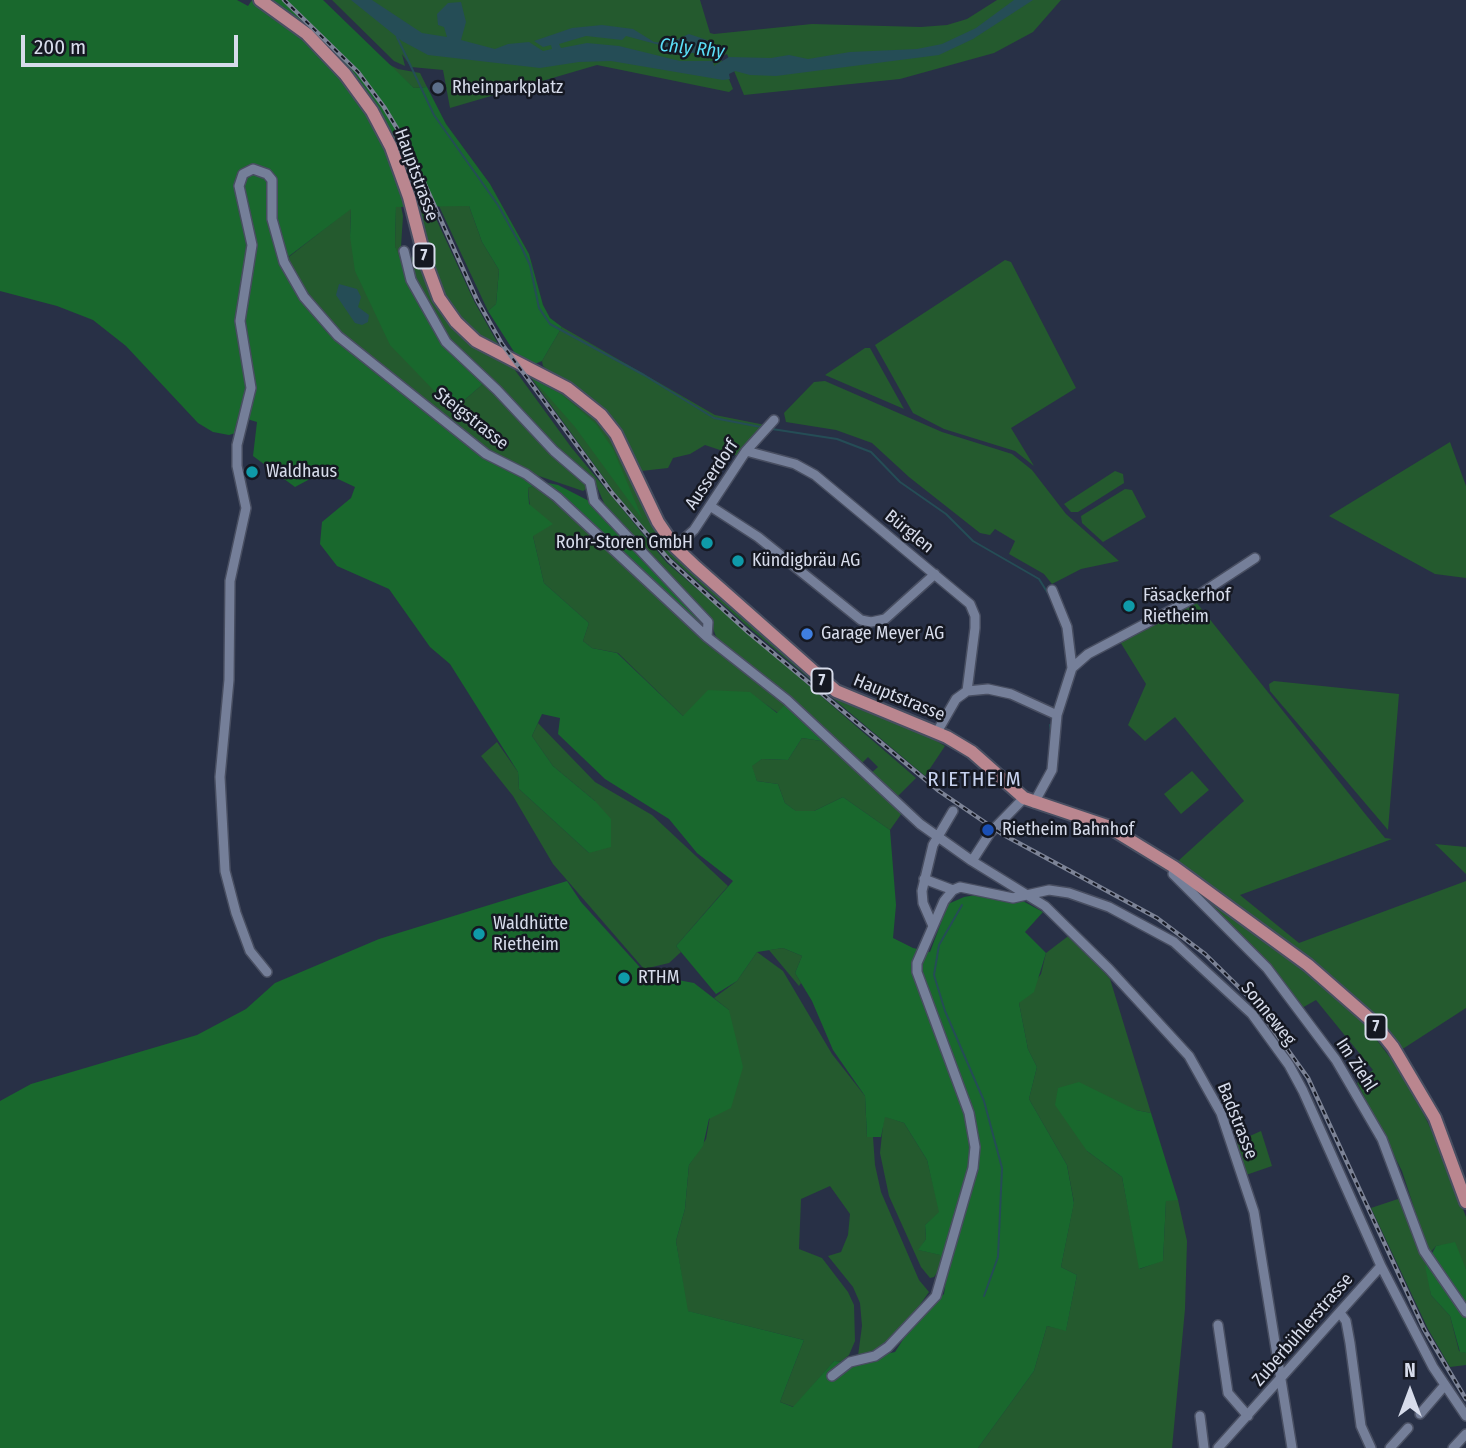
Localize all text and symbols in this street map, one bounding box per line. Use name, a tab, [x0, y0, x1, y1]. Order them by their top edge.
scale bar	[24, 21, 242, 65]
text: 200 m	[34, 34, 86, 60]
water label: Chly Rhy	[658, 34, 726, 64]
place label: Rheinparkplatz	[452, 77, 563, 99]
marker: Rheinparkplatz	[430, 80, 446, 96]
street label: Hauptstrasse	[389, 126, 443, 224]
road number: 7	[414, 244, 434, 268]
street label: Steigstrasse	[430, 383, 512, 455]
street label: Ausserdorf	[681, 436, 743, 514]
place label: Waldhaus	[266, 461, 337, 483]
marker: Waldhaus	[244, 464, 260, 480]
street label: Bürglen	[880, 506, 938, 558]
place label: Rohr-Storen GmbH	[556, 532, 693, 554]
marker: Rohr-Storen GmbH	[699, 535, 715, 551]
place label: Kündigbräu AG	[752, 550, 860, 572]
marker: Kündigbräu AG	[730, 553, 746, 569]
place label: Fäsackerhof Rietheim	[1143, 585, 1230, 628]
marker: Fäsackerhof Rietheim	[1121, 598, 1137, 614]
place label: Garage Meyer AG	[821, 623, 944, 645]
marker: Garage Meyer AG	[799, 626, 815, 642]
road number: 7	[812, 668, 832, 694]
street label: Hauptstrasse	[850, 670, 948, 726]
district label: RIETHEIM	[928, 767, 1022, 793]
place label: Rietheim Bahnhof	[1002, 819, 1134, 841]
marker: Rietheim Bahnhof	[980, 822, 996, 838]
place label: Waldhütte Rietheim	[493, 913, 568, 956]
marker: Waldhütte Rietheim	[471, 926, 487, 942]
place label: RTHM	[638, 967, 679, 989]
marker: RTHM	[616, 970, 632, 986]
street label: Sonneweg	[1236, 978, 1300, 1050]
road number: 7	[1366, 1015, 1386, 1040]
street label: Im Ziehl	[1331, 1034, 1381, 1096]
street label: Badstrasse	[1212, 1080, 1262, 1162]
street label: Zuberbühlerstrasse	[1248, 1269, 1358, 1391]
north arrow	[1375, 1357, 1445, 1427]
text: N	[1404, 1359, 1416, 1382]

